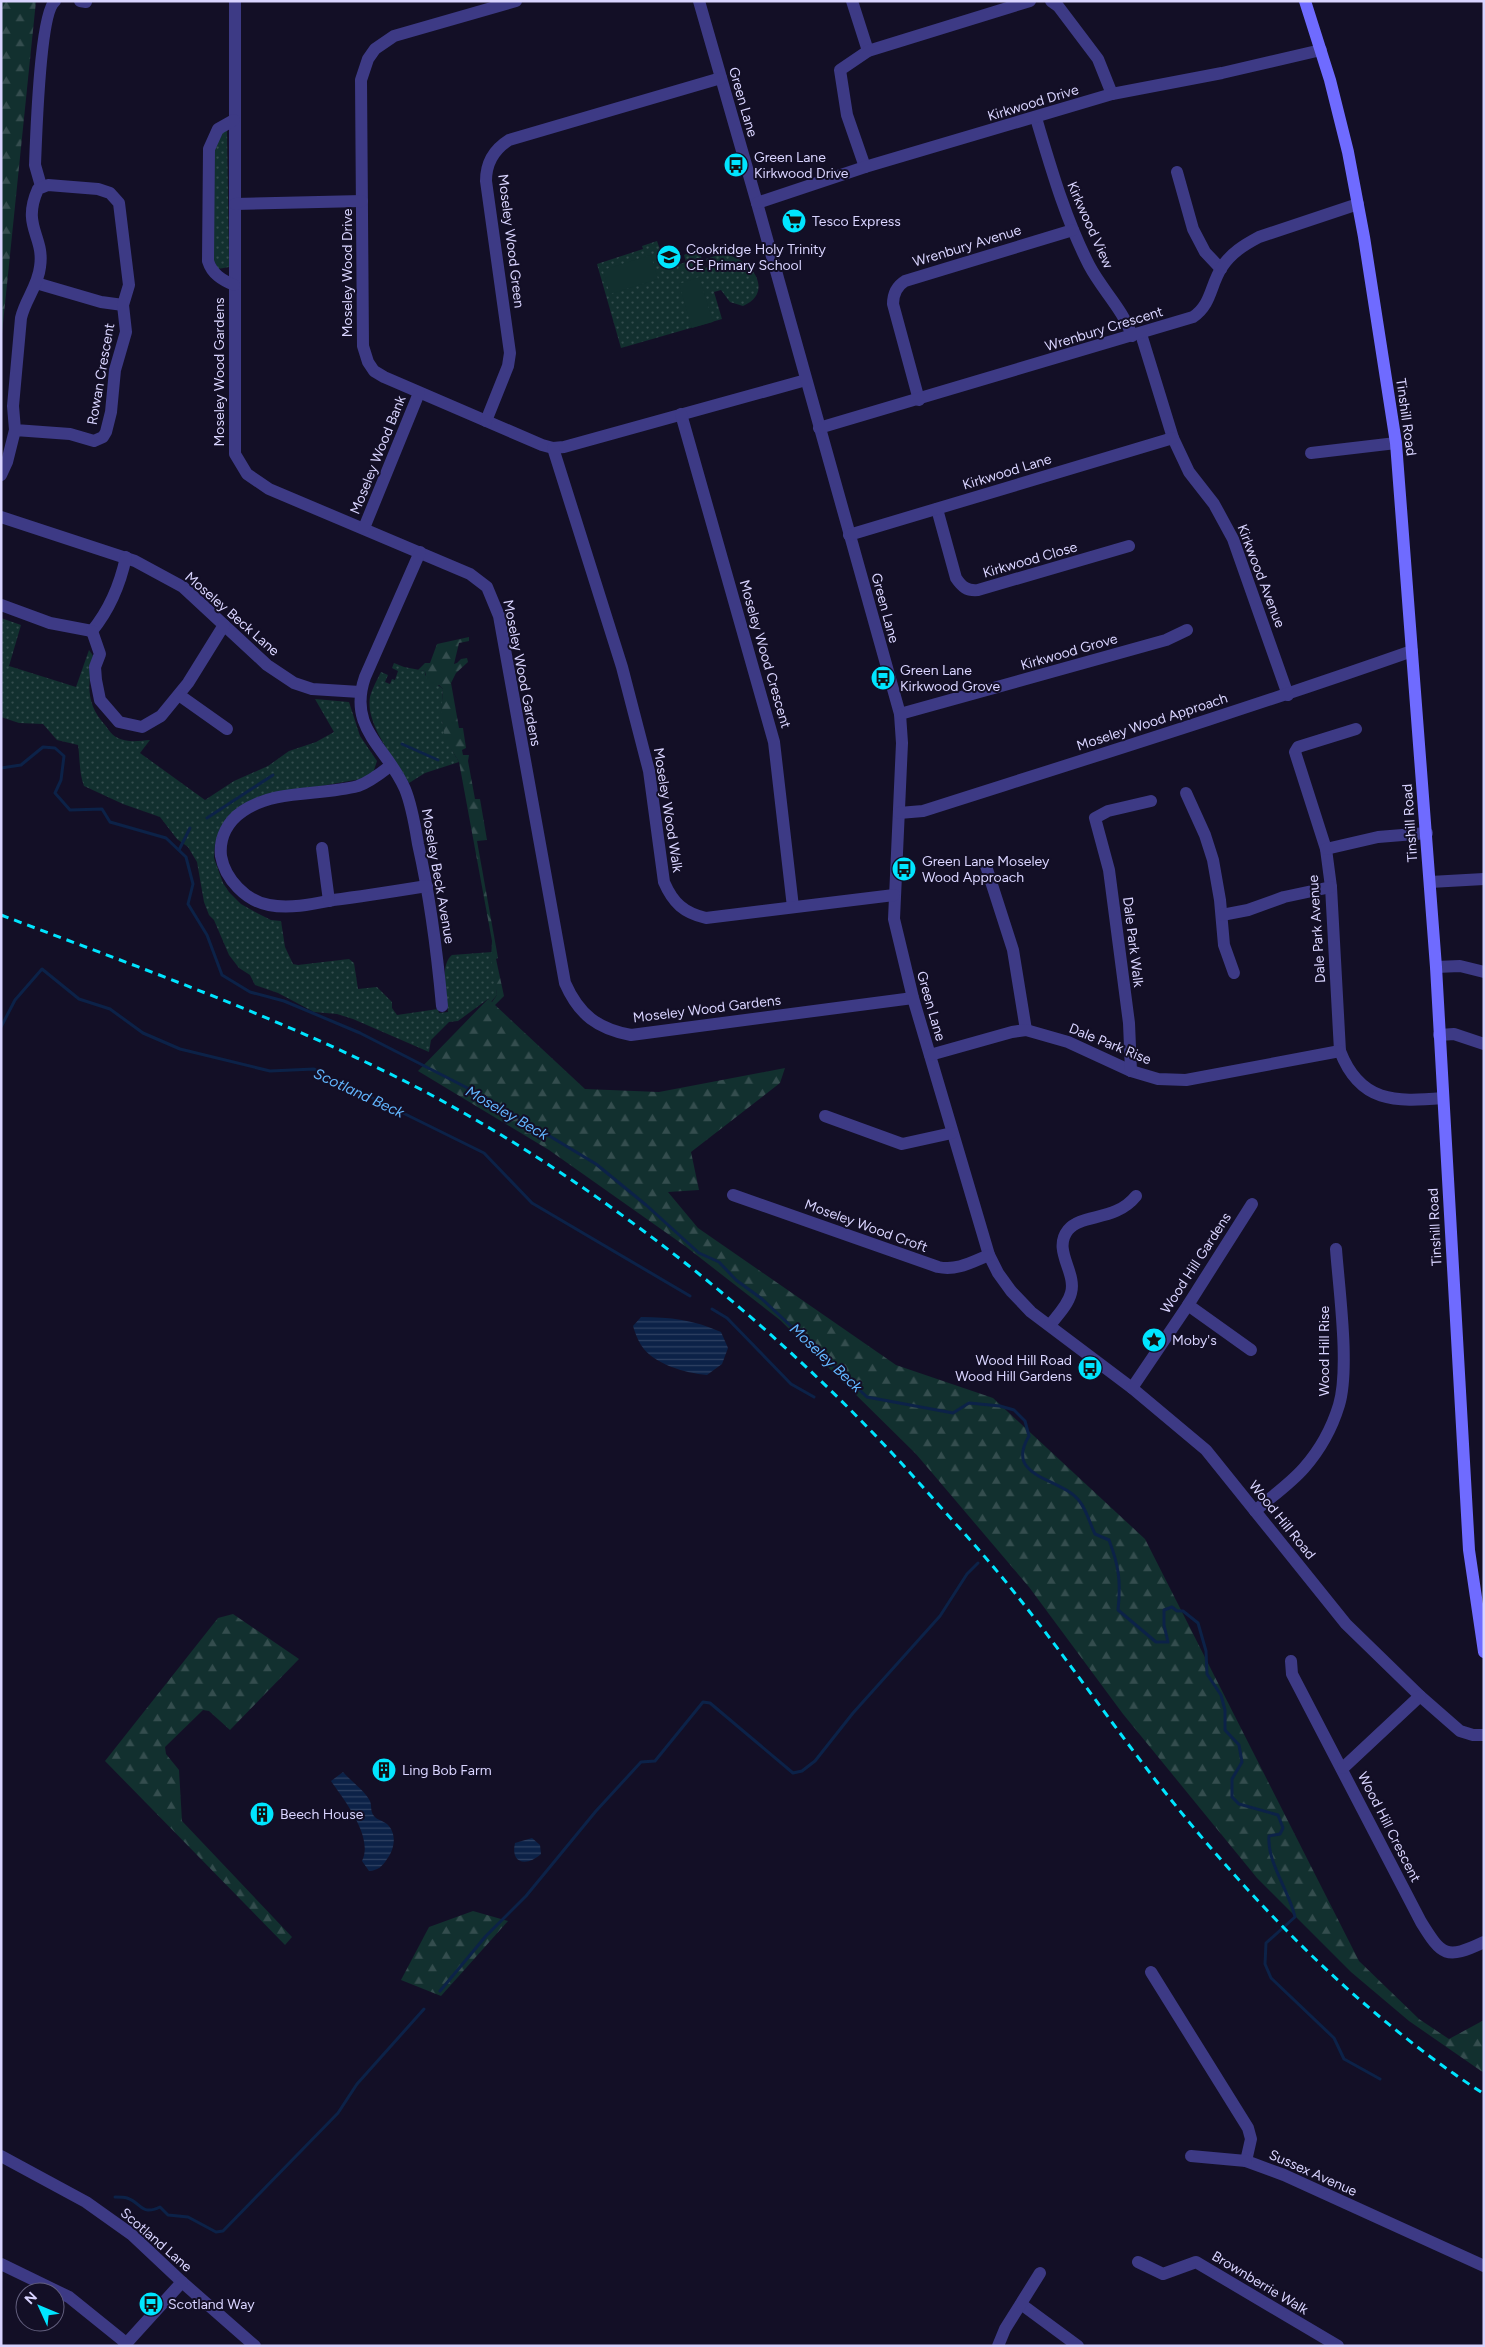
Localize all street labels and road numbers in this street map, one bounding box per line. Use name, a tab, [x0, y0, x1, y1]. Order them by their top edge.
street label: Green Lane	[725, 65, 761, 139]
street label: Kirkwood Drive	[985, 81, 1081, 125]
street label: Moseley Wood Green	[494, 173, 528, 309]
street label: Kirkwood View	[1063, 179, 1117, 271]
street label: Moseley Wood Drive	[339, 208, 356, 337]
street label: Wrenbury Avenue	[911, 221, 1024, 271]
street label: Moseley Wood Gardens	[211, 298, 228, 446]
street label: Wrenbury Crescent	[1043, 303, 1165, 355]
street label: Rowan Crescent	[84, 322, 118, 426]
street label: Tinshill Road	[1392, 377, 1420, 457]
street label: Moseley Wood Bank	[346, 393, 410, 517]
street label: Kirkwood Lane	[961, 450, 1054, 494]
street label: Kirkwood Avenue	[1233, 522, 1289, 630]
street label: Kirkwood Close	[981, 538, 1080, 582]
street label: Moseley Beck Lane	[181, 568, 283, 660]
street label: Green Lane	[867, 571, 903, 645]
street label: Moseley Wood Crescent	[736, 578, 794, 730]
street label: Moseley Wood Gardens	[499, 598, 545, 748]
street label: Kirkwood Grove	[1019, 630, 1120, 674]
street label: Moseley Wood Approach	[1074, 689, 1230, 754]
street label: Moseley Wood Walk	[650, 746, 686, 874]
street label: Tinshill Road	[1399, 783, 1421, 863]
street label: Moseley Beck Avenue	[418, 807, 458, 945]
street label: Dale Park Avenue	[1305, 874, 1329, 984]
street label: Dale Park Walk	[1119, 896, 1147, 988]
street label: Green Lane	[913, 969, 949, 1043]
street label: Moseley Wood Gardens	[632, 991, 782, 1027]
street label: Dale Park Rise	[1066, 1020, 1154, 1068]
street label: Tinshill Road	[1424, 1187, 1446, 1267]
street label: Moseley Wood Croft	[802, 1196, 930, 1256]
street label: Wood Hill Gardens	[1157, 1209, 1235, 1317]
street label: Wood Hill Rise	[1316, 1305, 1333, 1396]
street label: Wood Hill Road	[1245, 1477, 1319, 1563]
street label: Wood Hill Crescent	[1354, 1769, 1424, 1885]
street label: Sussex Avenue	[1266, 2146, 1360, 2200]
street label: Scotland Lane	[117, 2204, 195, 2276]
street label: Brownberrie Walk	[1209, 2247, 1312, 2319]

